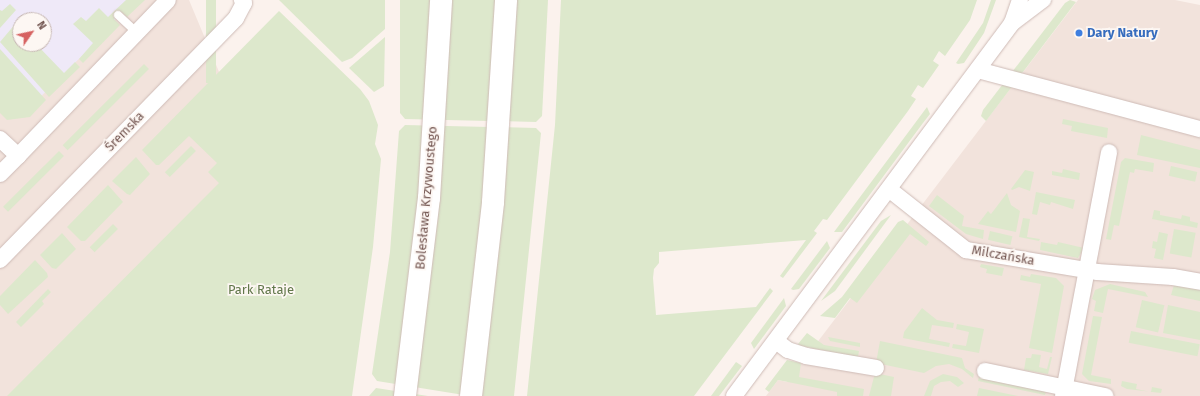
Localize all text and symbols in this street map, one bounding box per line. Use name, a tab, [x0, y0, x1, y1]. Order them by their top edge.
north arrow	[12, 12, 52, 52]
text: N	[34, 19, 49, 32]
place label: Dary Natury	[1087, 25, 1158, 41]
marker: Dary Natury	[1074, 28, 1084, 38]
street label: Śremska	[102, 109, 148, 155]
street label: Bolesława Krzywoustego	[413, 126, 441, 270]
street label: Milczańska	[970, 243, 1036, 269]
park label: Park Rataje	[228, 282, 294, 298]

